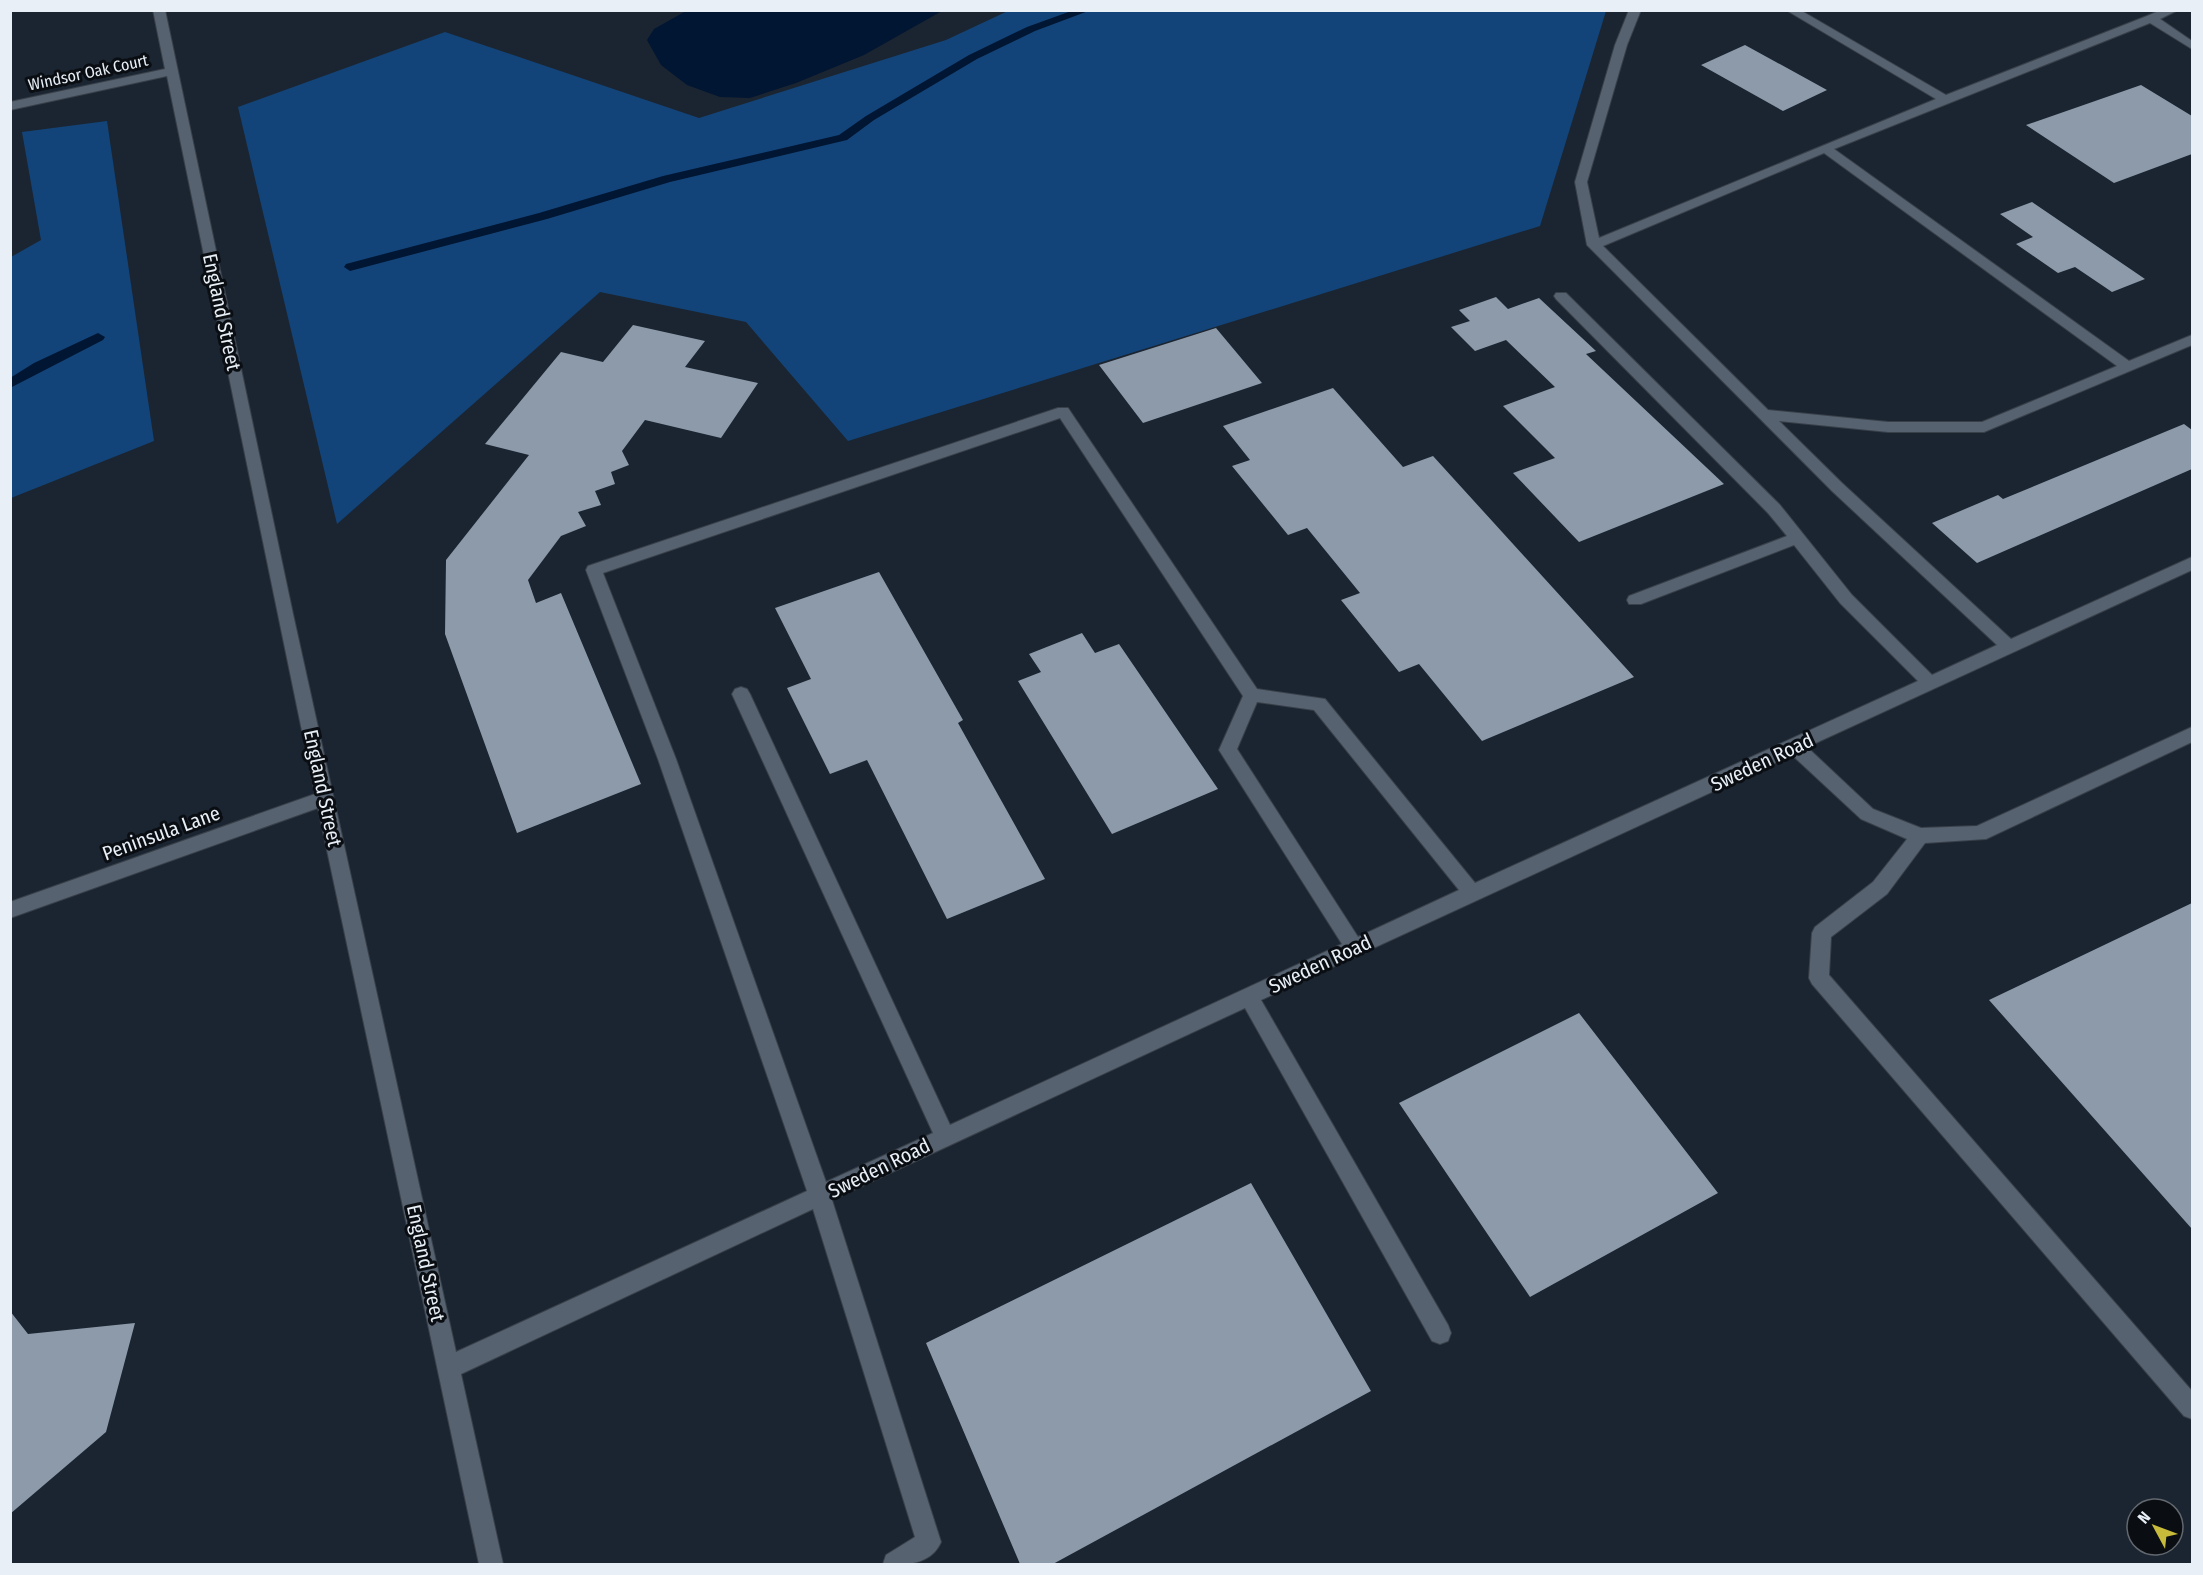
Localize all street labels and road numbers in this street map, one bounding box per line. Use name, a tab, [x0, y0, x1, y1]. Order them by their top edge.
street label: Windsor Oak Court	[26, 50, 150, 94]
street label: England Street	[198, 251, 246, 373]
street label: England Street	[299, 727, 347, 849]
street label: Sweden Road	[1707, 728, 1817, 796]
street label: Peninsula Lane	[99, 801, 223, 865]
street label: Sweden Road	[1265, 930, 1375, 998]
street label: Sweden Road	[824, 1133, 934, 1203]
street label: England Street	[402, 1202, 450, 1324]

